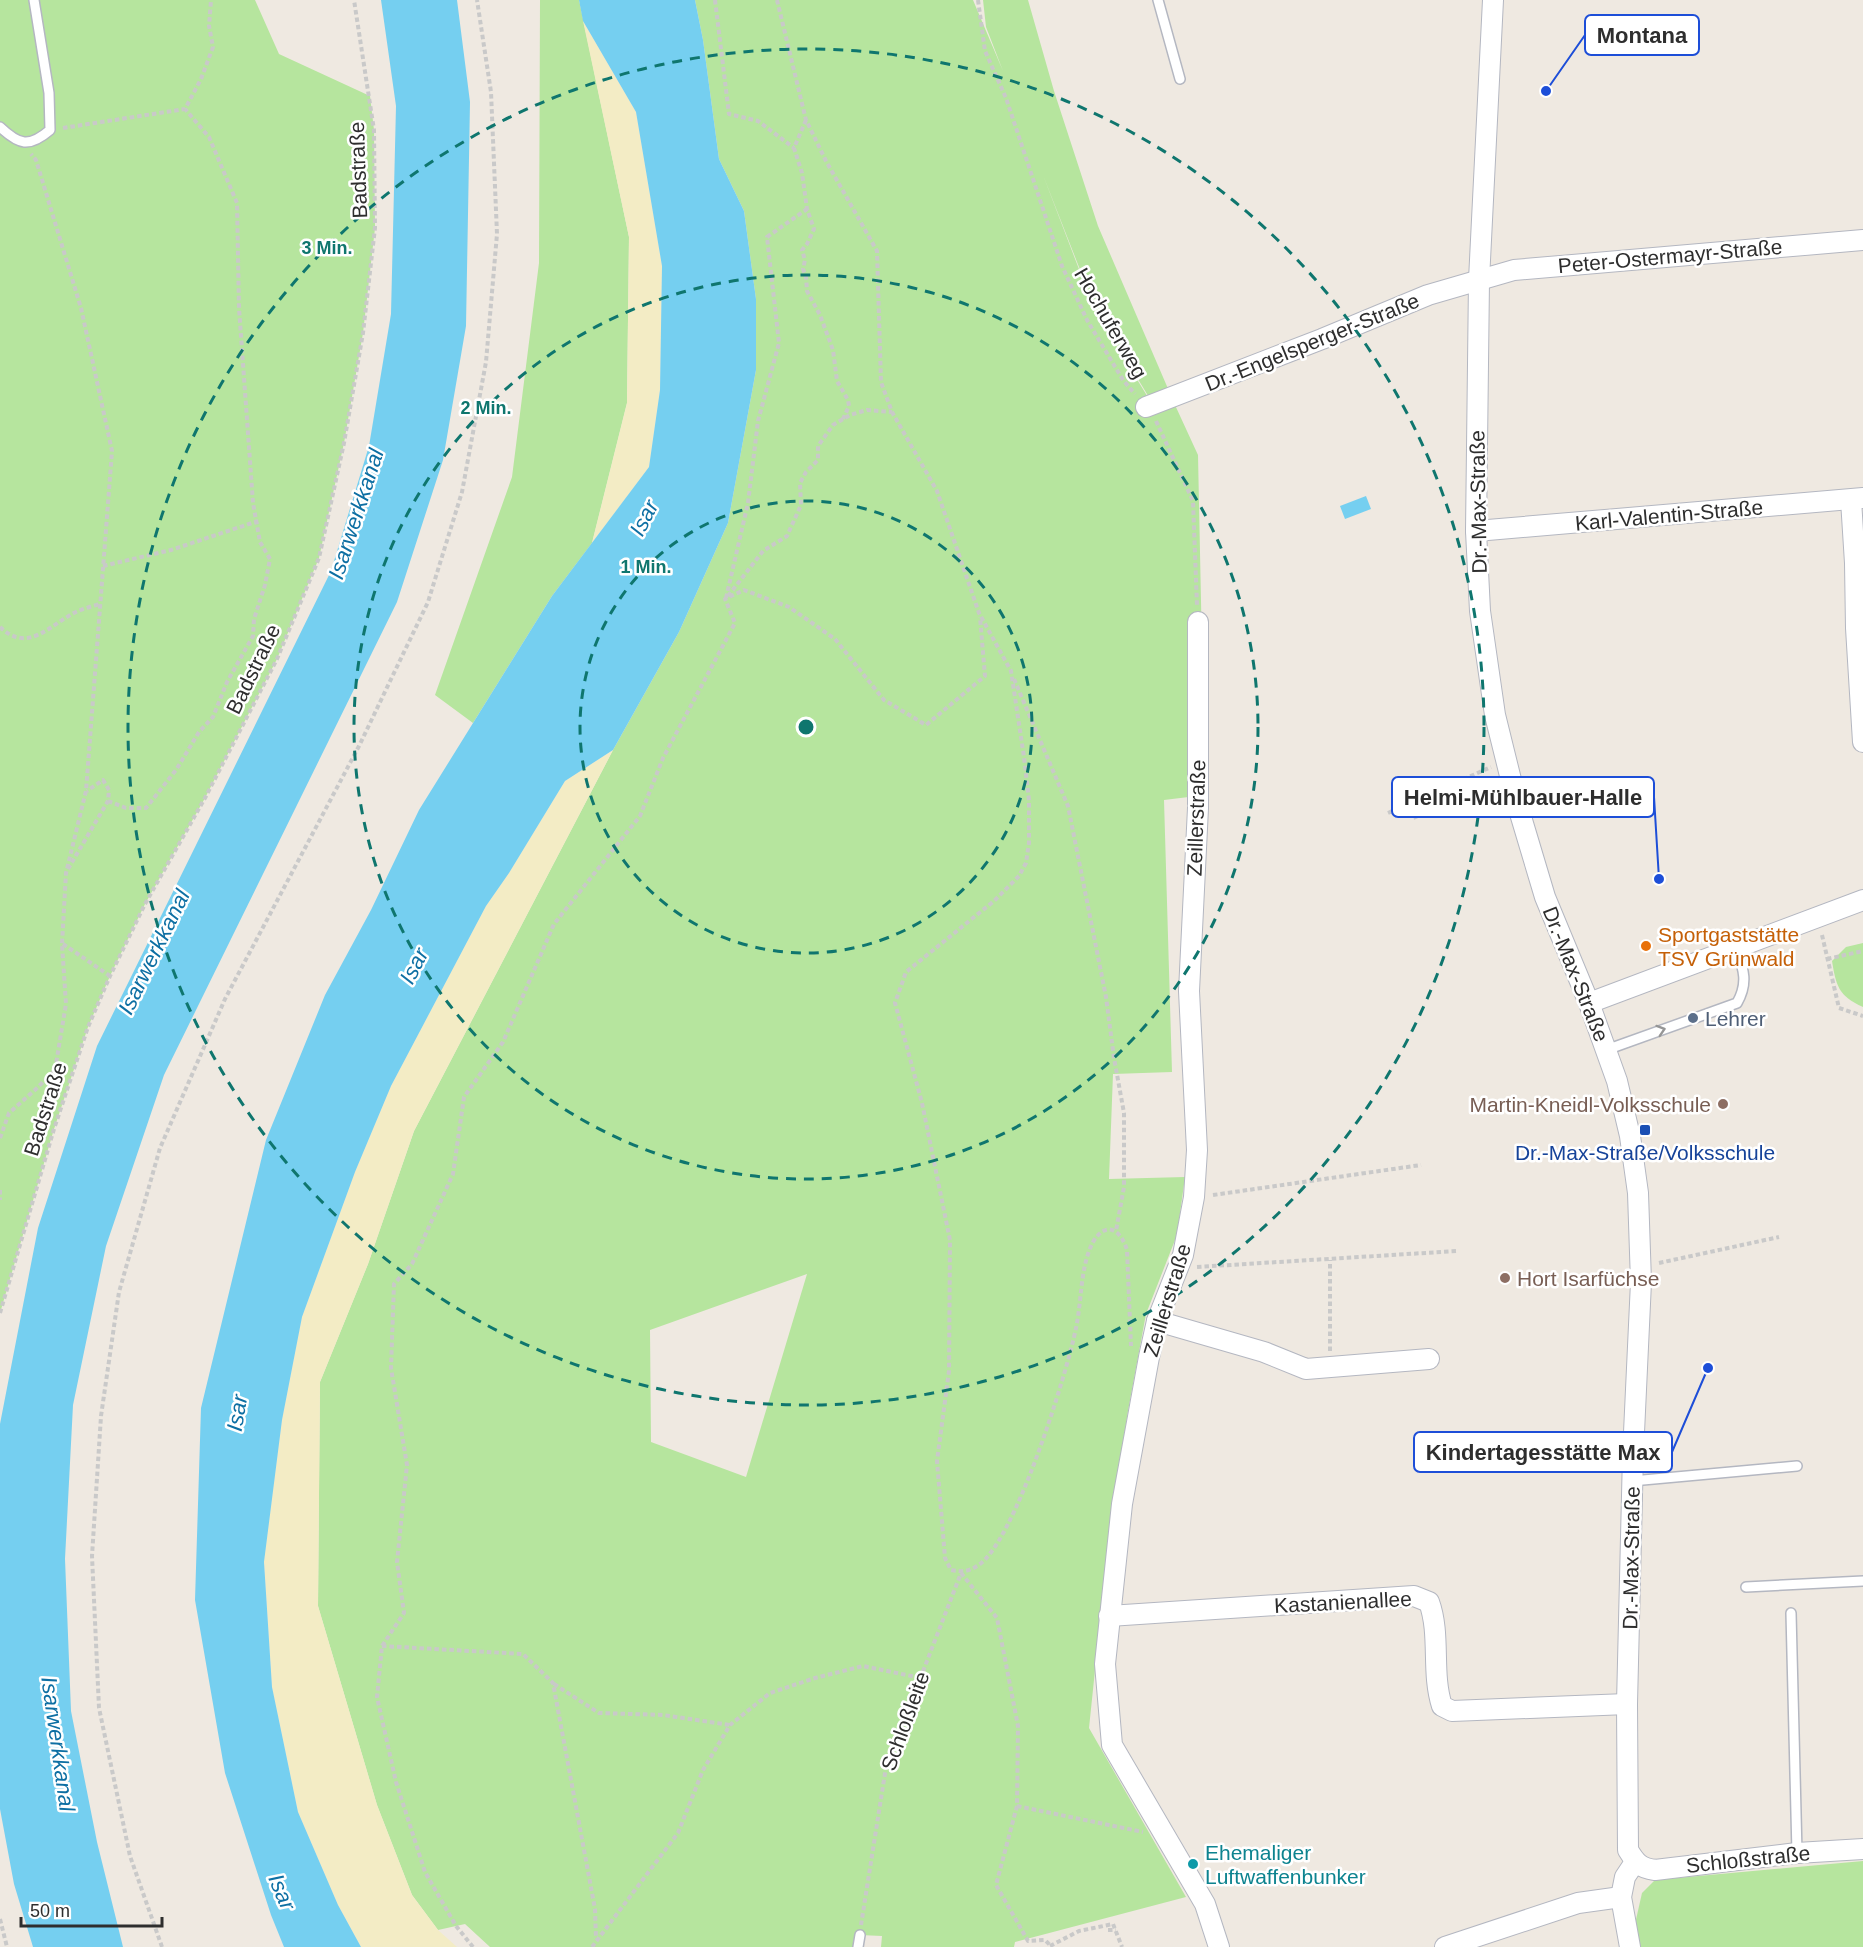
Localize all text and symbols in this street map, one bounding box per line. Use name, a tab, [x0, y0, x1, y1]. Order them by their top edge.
callout: Montana	[1585, 15, 1699, 55]
text: Montana	[1597, 23, 1688, 48]
street label: Badstraße	[345, 121, 371, 219]
street label: Peter-Ostermayr-Straße	[1557, 235, 1783, 277]
text: 3 Min.	[301, 238, 353, 258]
street label: Hochuferweg	[1070, 264, 1152, 382]
street label: Dr.-Engelsperger-Straße	[1202, 288, 1422, 396]
text: 2 Min.	[460, 398, 512, 418]
street label: Dr.-Max-Straße	[1465, 430, 1491, 574]
water label: Isarwerkkanal	[323, 445, 389, 582]
water label: Isar	[625, 495, 664, 540]
street label: Karl-Valentin-Straße	[1574, 495, 1764, 535]
text: 1 Min.	[620, 557, 672, 577]
street label: Badstraße	[221, 620, 285, 718]
centre of rings	[796, 717, 816, 737]
street label: Zeillerstraße	[1182, 759, 1210, 877]
callout: Helmi-Mühlbauer-Halle	[1392, 777, 1654, 817]
text: Helmi-Mühlbauer-Halle	[1404, 785, 1642, 810]
water label: Isarwerkkanal	[113, 885, 195, 1018]
street label: Dr.-Max-Straße	[1538, 903, 1614, 1045]
place label: Sportgaststätte TSV Grünwald	[1658, 923, 1799, 970]
marker: Sportgaststätte TSV Grünwald	[1639, 939, 1653, 953]
water label: Isar	[395, 943, 434, 988]
place label: Lehrer	[1705, 1007, 1766, 1030]
marker: Lehrer	[1686, 1011, 1700, 1025]
one-way arrow	[1655, 1025, 1666, 1038]
street label: Badstraße	[19, 1059, 71, 1159]
place label: Martin-Kneidl-Volksschule	[1469, 1093, 1711, 1116]
marker: Martin-Kneidl-Volksschule	[1716, 1097, 1730, 1111]
marker: Dr.-Max-Straße/Volksschule	[1638, 1123, 1652, 1137]
place label: Dr.-Max-Straße/Volksschule	[1515, 1141, 1775, 1164]
street label: Zeillerstraße	[1139, 1241, 1195, 1359]
place label: Hort Isarfüchse	[1517, 1267, 1659, 1290]
marker: Hort Isarfüchse	[1498, 1271, 1512, 1285]
water label: Isar	[222, 1391, 252, 1433]
callout: Kindertagesstätte Max	[1414, 1432, 1672, 1472]
text: Kindertagesstätte Max	[1426, 1440, 1661, 1465]
street label: Dr.-Max-Straße	[1618, 1486, 1644, 1630]
street label: Kastanienallee	[1274, 1587, 1412, 1617]
street label: Schloßleite	[876, 1668, 934, 1774]
water label: Isarwerkkanal	[36, 1675, 80, 1814]
place label: Ehemaliger Luftwaffenbunker	[1205, 1841, 1366, 1888]
street label: Schloßstraße	[1685, 1841, 1811, 1877]
marker: Ehemaliger Luftwaffenbunker	[1186, 1857, 1200, 1871]
water label: Isar	[263, 1870, 301, 1915]
scale bar	[21, 1890, 162, 1928]
text: 50 m	[30, 1901, 70, 1921]

